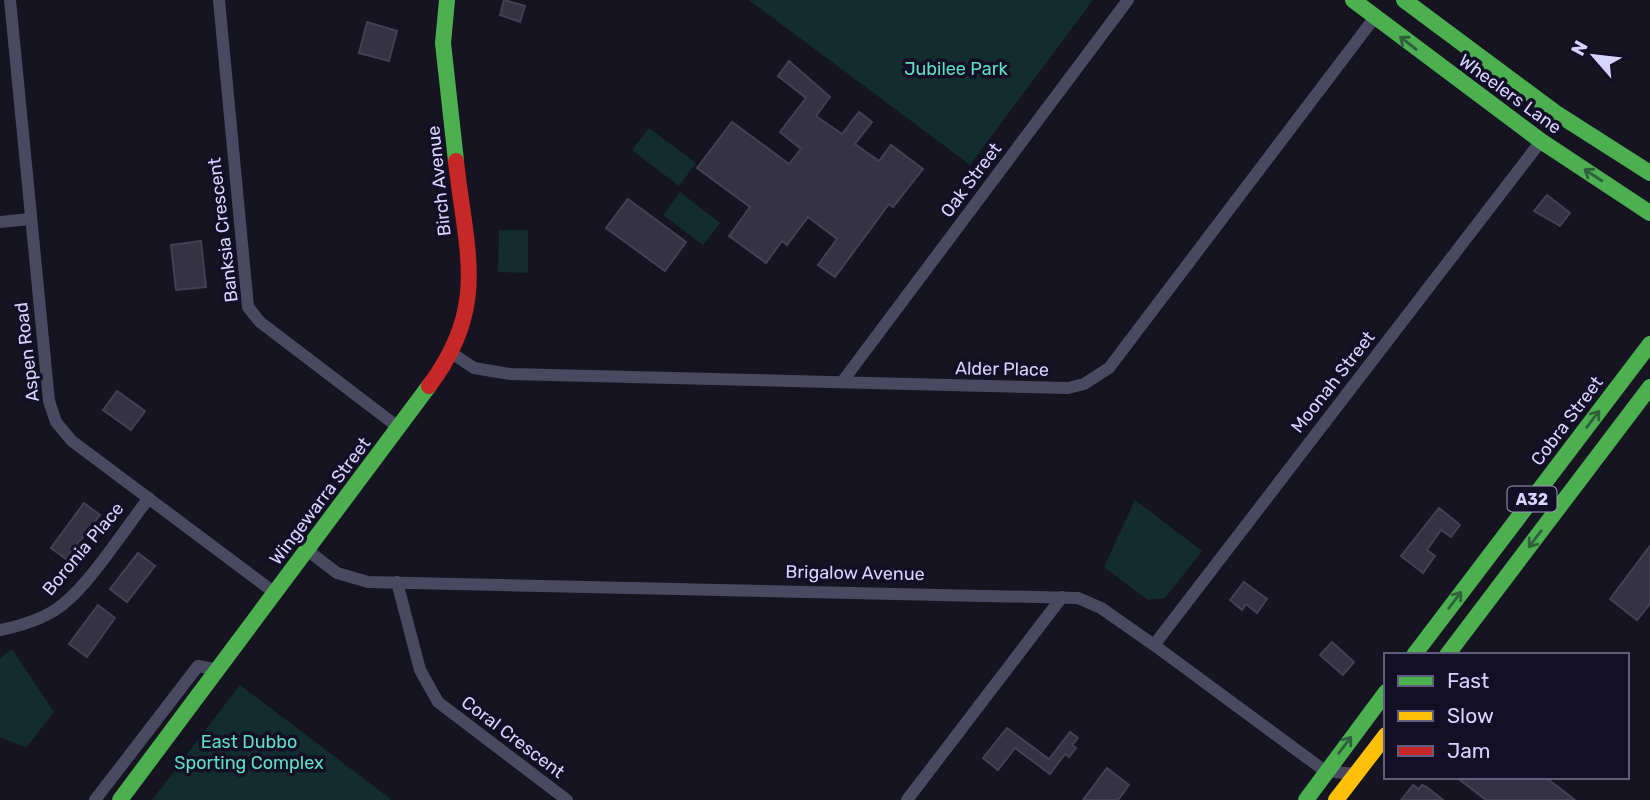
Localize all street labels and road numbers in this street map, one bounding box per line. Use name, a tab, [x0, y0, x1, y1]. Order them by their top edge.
street label: Wheelers Lane	[1454, 49, 1566, 139]
street label: Birch Avenue	[422, 125, 456, 237]
street label: Oak Street	[936, 138, 1006, 222]
street label: Banksia Crescent	[203, 156, 243, 304]
street label: Aspen Road	[10, 301, 44, 403]
street label: Moonah Street	[1286, 327, 1380, 437]
street label: Alder Place	[955, 357, 1049, 381]
street label: Cobra Street	[1526, 372, 1608, 470]
street label: Wingewarra Street	[265, 433, 375, 569]
road number: A32	[1508, 486, 1556, 512]
street label: Boronia Place	[38, 498, 128, 600]
street label: Brigalow Avenue	[785, 561, 925, 585]
street label: Coral Crescent	[457, 691, 569, 783]

